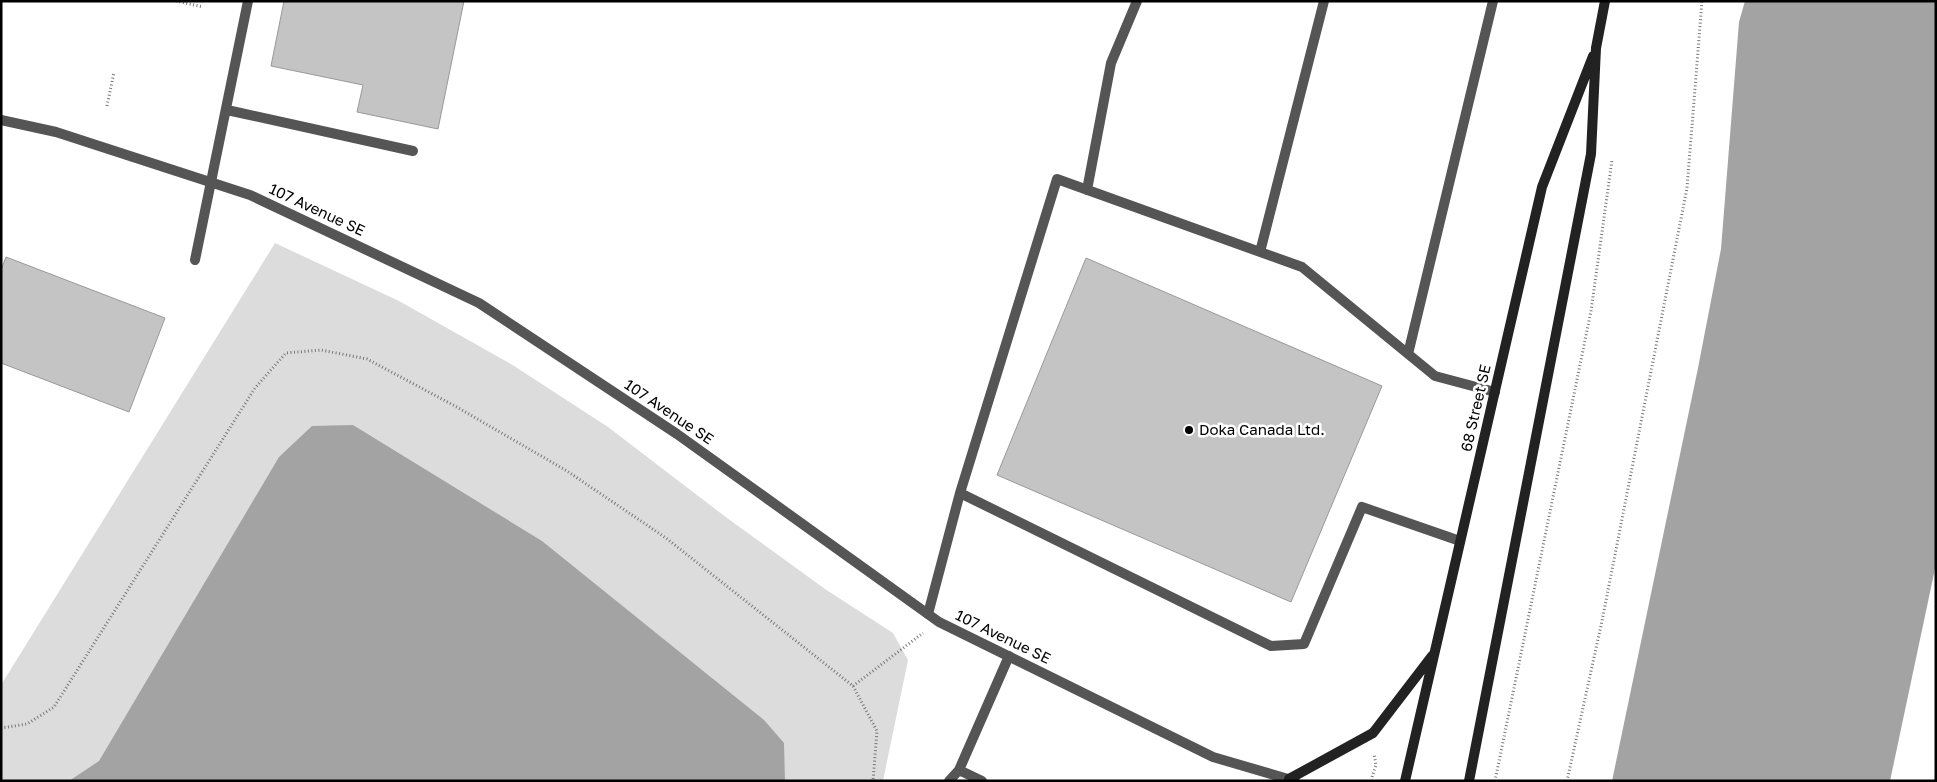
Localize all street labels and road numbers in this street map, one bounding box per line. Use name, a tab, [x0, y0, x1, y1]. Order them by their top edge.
street label: 107 Avenue SE	[267, 179, 368, 239]
street label: 68 Street SE	[1456, 362, 1494, 453]
street label: 107 Avenue SE	[622, 375, 718, 448]
street label: 107 Avenue SE	[953, 605, 1054, 667]

